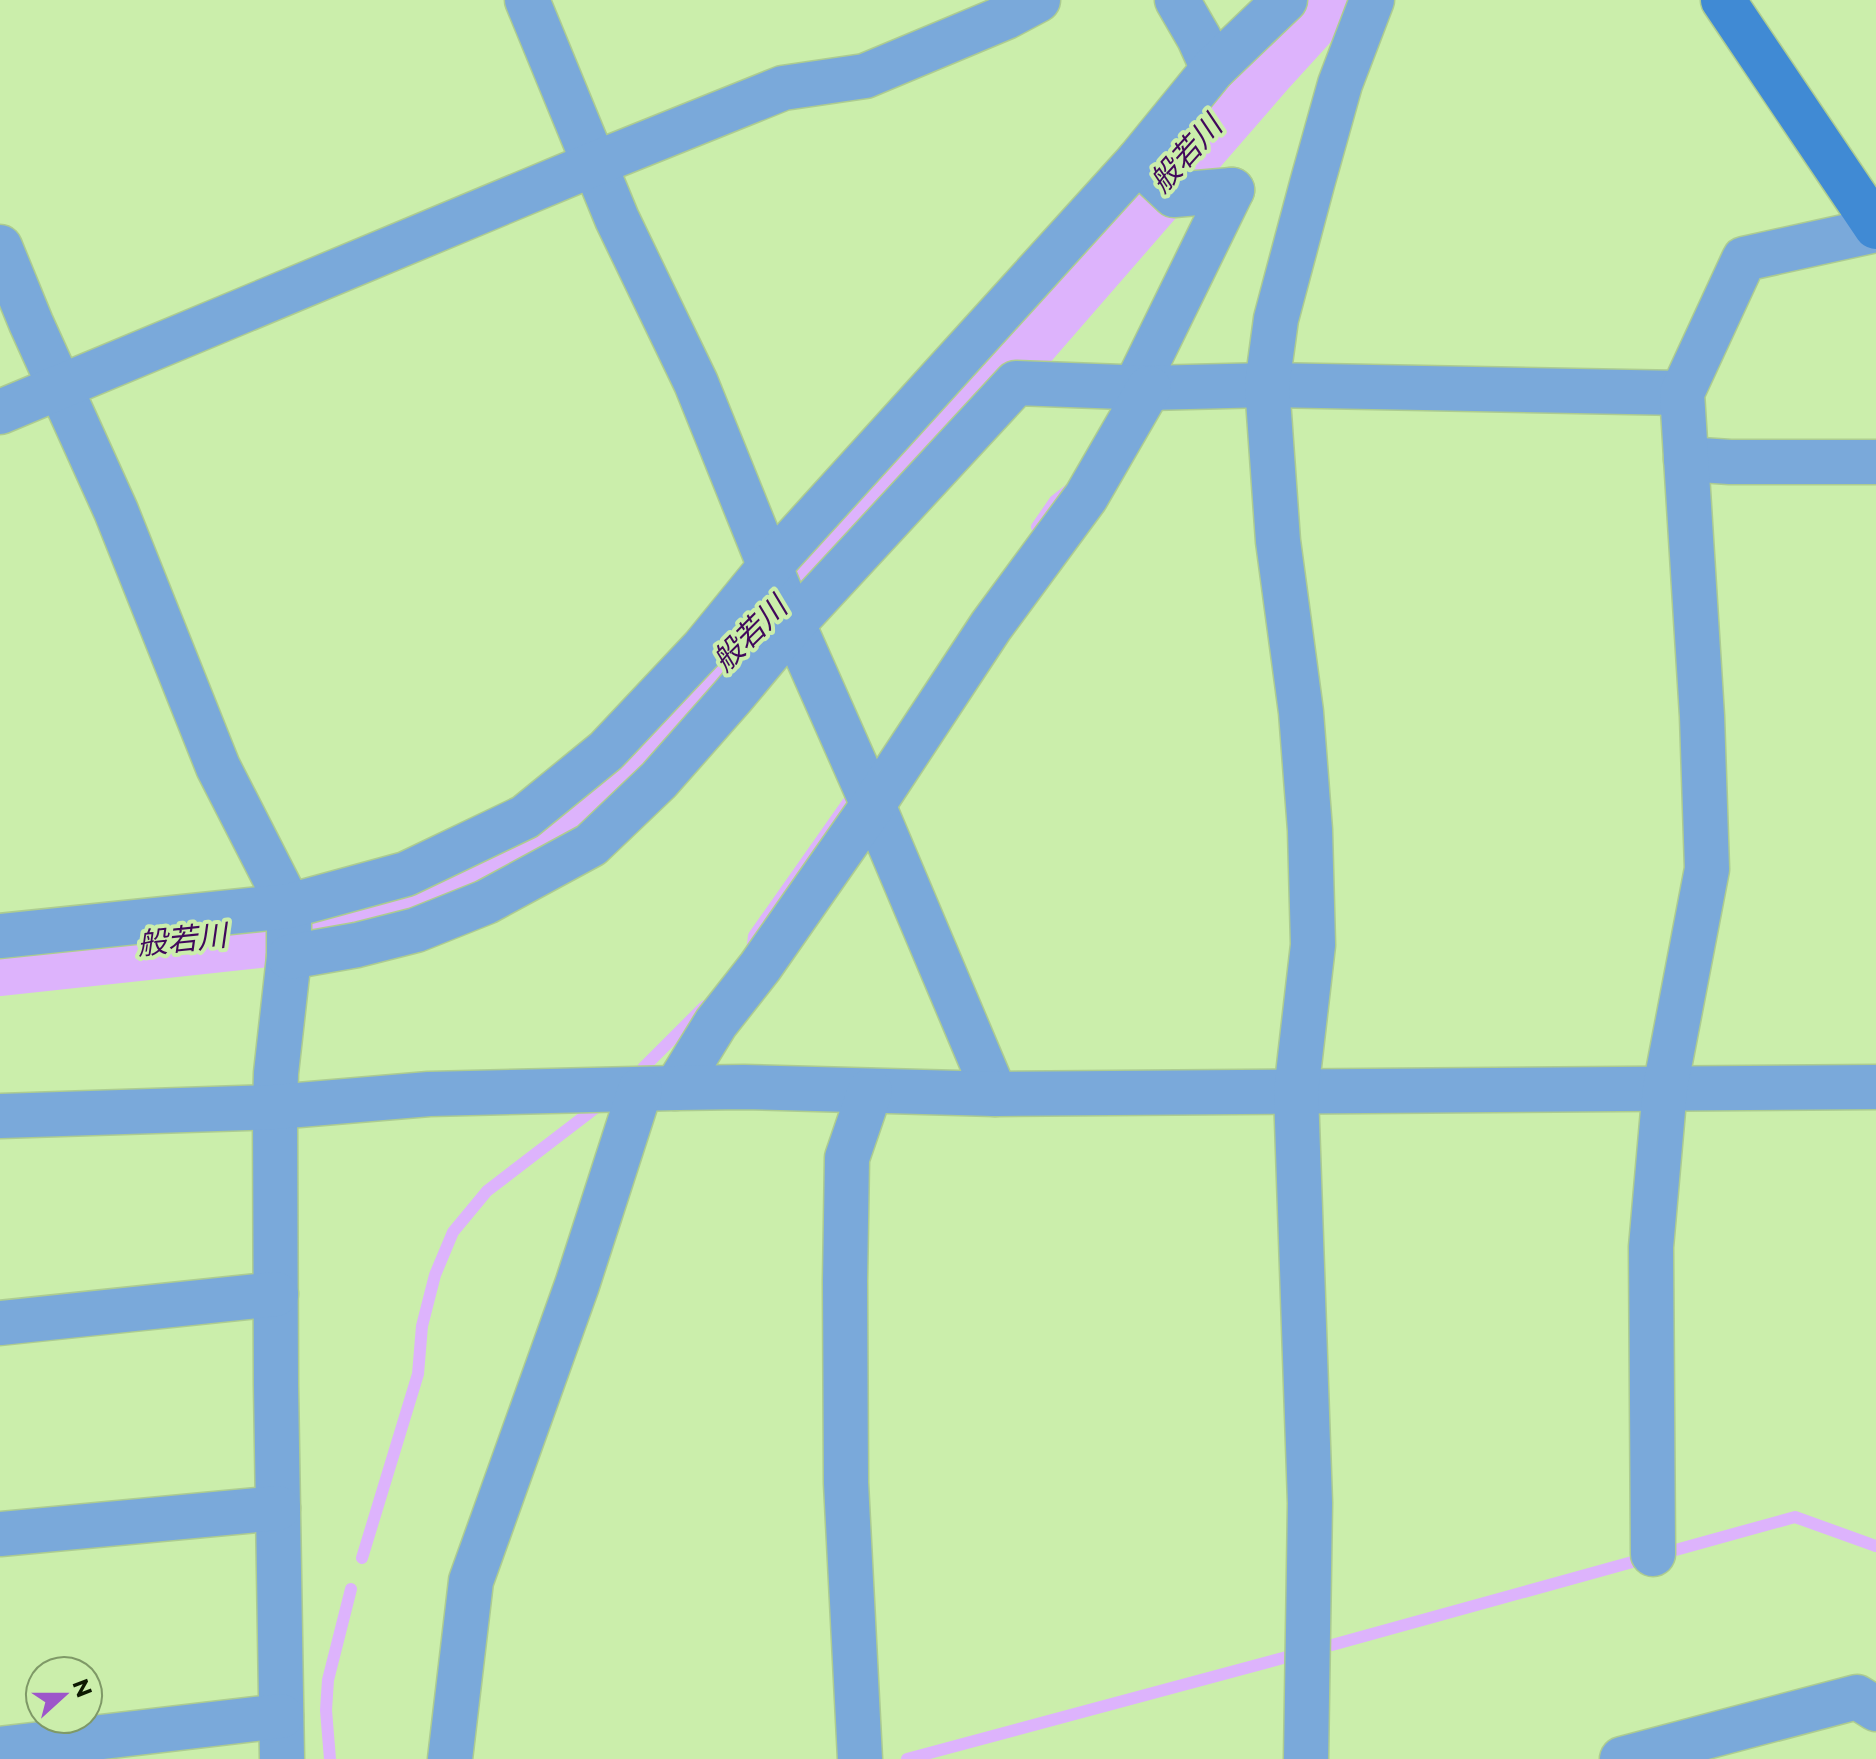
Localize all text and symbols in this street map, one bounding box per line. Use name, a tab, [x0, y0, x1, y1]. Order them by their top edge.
water label: 般若川	[1142, 106, 1231, 199]
water label: 般若川	[705, 587, 797, 679]
water label: 般若川	[135, 916, 232, 963]
north arrow	[24, 1655, 104, 1735]
text: N	[66, 1675, 98, 1701]

